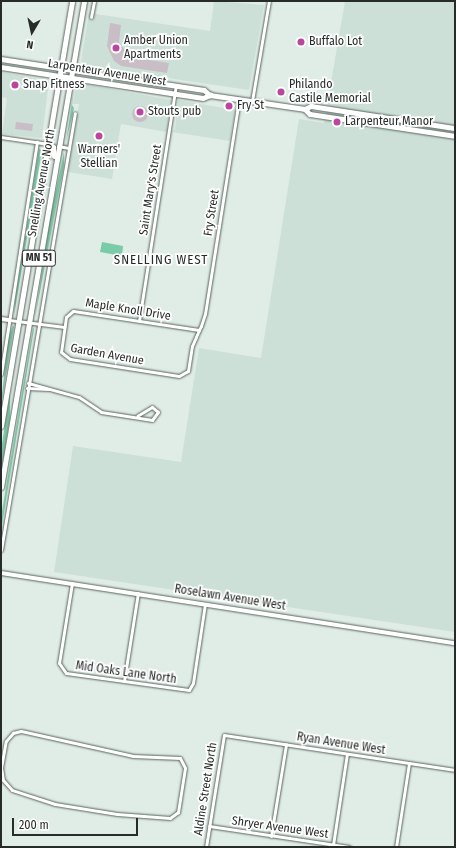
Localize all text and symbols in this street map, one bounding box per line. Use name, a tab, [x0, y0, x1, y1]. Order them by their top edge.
north arrow	[12, 12, 52, 52]
place label: Amber Union Apartments	[124, 34, 188, 62]
place label: Buffalo Lot	[309, 35, 362, 49]
text: N	[26, 37, 34, 51]
marker: Buffalo Lot	[296, 37, 306, 47]
marker: Amber Union Apartments	[111, 43, 121, 53]
street label: Larpenteur Avenue West	[47, 57, 167, 89]
place label: Snap Fitness	[23, 78, 85, 92]
place label: Philando Castile Memorial	[289, 78, 371, 106]
marker: Snap Fitness	[10, 80, 20, 90]
marker: Philando Castile Memorial	[276, 87, 286, 97]
place label: Fry St	[237, 99, 264, 113]
marker: Fry St	[224, 101, 234, 111]
place label: Stouts pub	[148, 105, 201, 119]
marker: Stouts pub	[135, 107, 145, 117]
place label: Larpenteur Manor	[345, 115, 433, 129]
marker: Larpenteur Manor	[332, 117, 342, 127]
street label: Snelling Avenue North	[25, 128, 59, 238]
marker: Warners' Stellian	[94, 131, 104, 141]
place label: Warners' Stellian	[78, 143, 120, 171]
street label: Saint Mary's Street	[137, 144, 165, 236]
street label: Fry Street	[201, 189, 223, 237]
road number: MN 51	[21, 249, 57, 267]
district label: SNELLING WEST	[114, 252, 208, 268]
street label: Maple Knoll Drive	[84, 296, 172, 324]
street label: Garden Avenue	[69, 341, 145, 369]
street label: Roselawn Avenue West	[173, 582, 287, 614]
street label: Mid Oaks Lane North	[75, 659, 177, 687]
street label: Ryan Avenue West	[296, 730, 386, 758]
street label: Aldine Street North	[192, 741, 220, 837]
scale bar	[14, 810, 140, 836]
street label: Shryer Avenue West	[231, 814, 329, 842]
text: 200 m	[19, 818, 49, 832]

